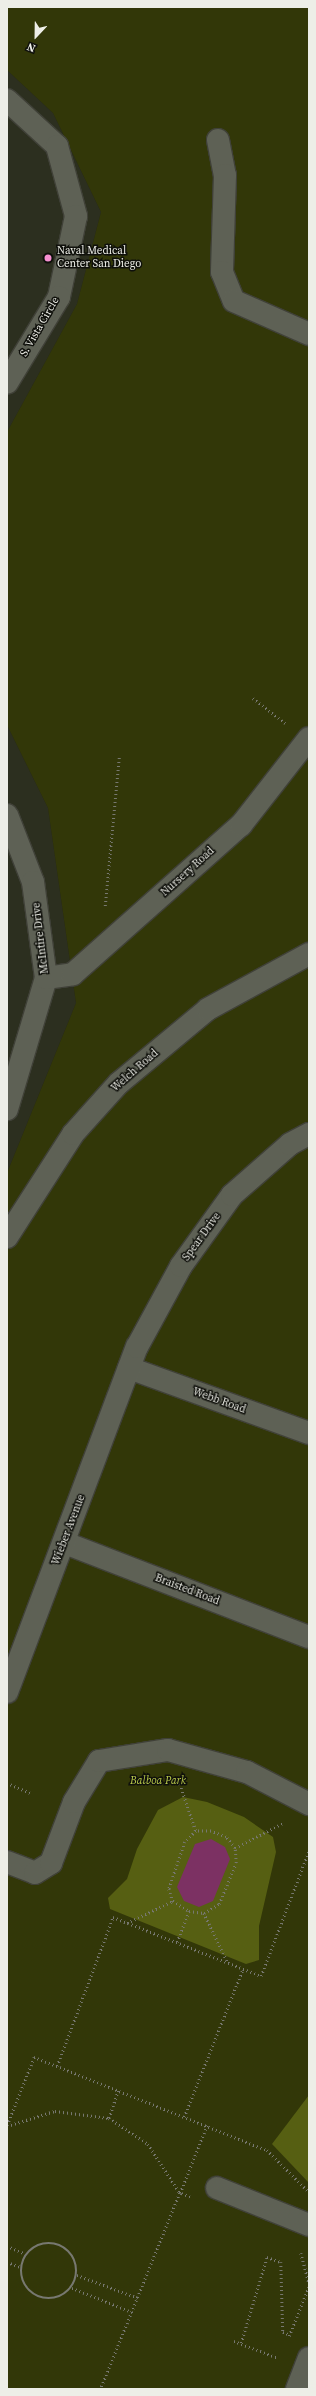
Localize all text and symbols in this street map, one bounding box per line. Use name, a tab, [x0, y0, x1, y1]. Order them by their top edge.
north arrow	[16, 16, 56, 56]
text: N	[25, 39, 38, 56]
place label: Naval Medical Center San Diego	[57, 245, 141, 271]
marker: Naval Medical Center San Diego	[42, 252, 54, 264]
street label: S. Vista Circle	[18, 295, 62, 359]
street label: Nursery Road	[159, 845, 217, 899]
street label: McIntire Drive	[30, 902, 52, 974]
street label: Welch Road	[109, 1047, 161, 1095]
street label: Spear Drive	[180, 1210, 224, 1264]
street label: Webb Road	[191, 1385, 247, 1417]
street label: Wieber Avenue	[50, 1493, 88, 1567]
street label: Braisted Road	[153, 1572, 221, 1608]
park label: Balboa Park	[130, 1774, 186, 1788]

